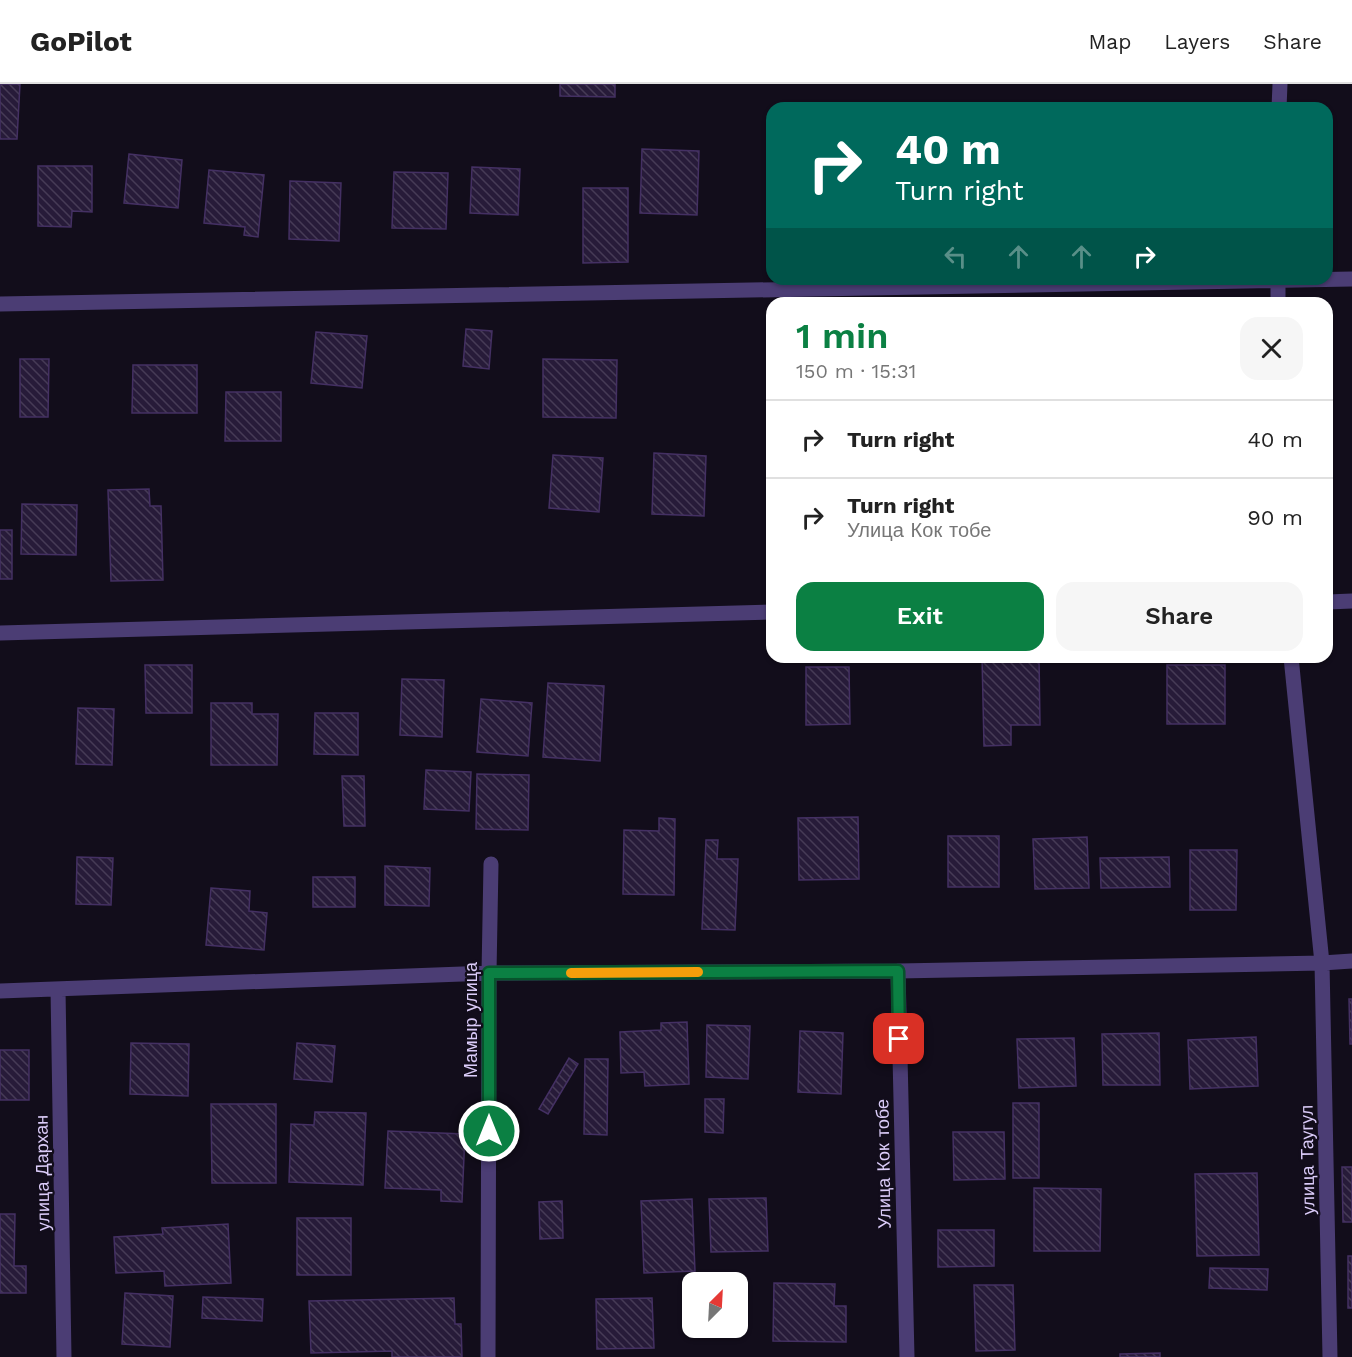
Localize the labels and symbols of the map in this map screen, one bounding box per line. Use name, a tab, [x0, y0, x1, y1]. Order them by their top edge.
street label: Мамыр улица	[460, 961, 481, 1078]
pin	[873, 1013, 924, 1064]
position arrow	[457, 1099, 521, 1163]
street label: Улица Кок тобе	[871, 1099, 895, 1229]
street label: улица Таугул	[1296, 1105, 1318, 1215]
street label: улица Дархан	[30, 1115, 54, 1231]
north arrow	[682, 1272, 748, 1338]

